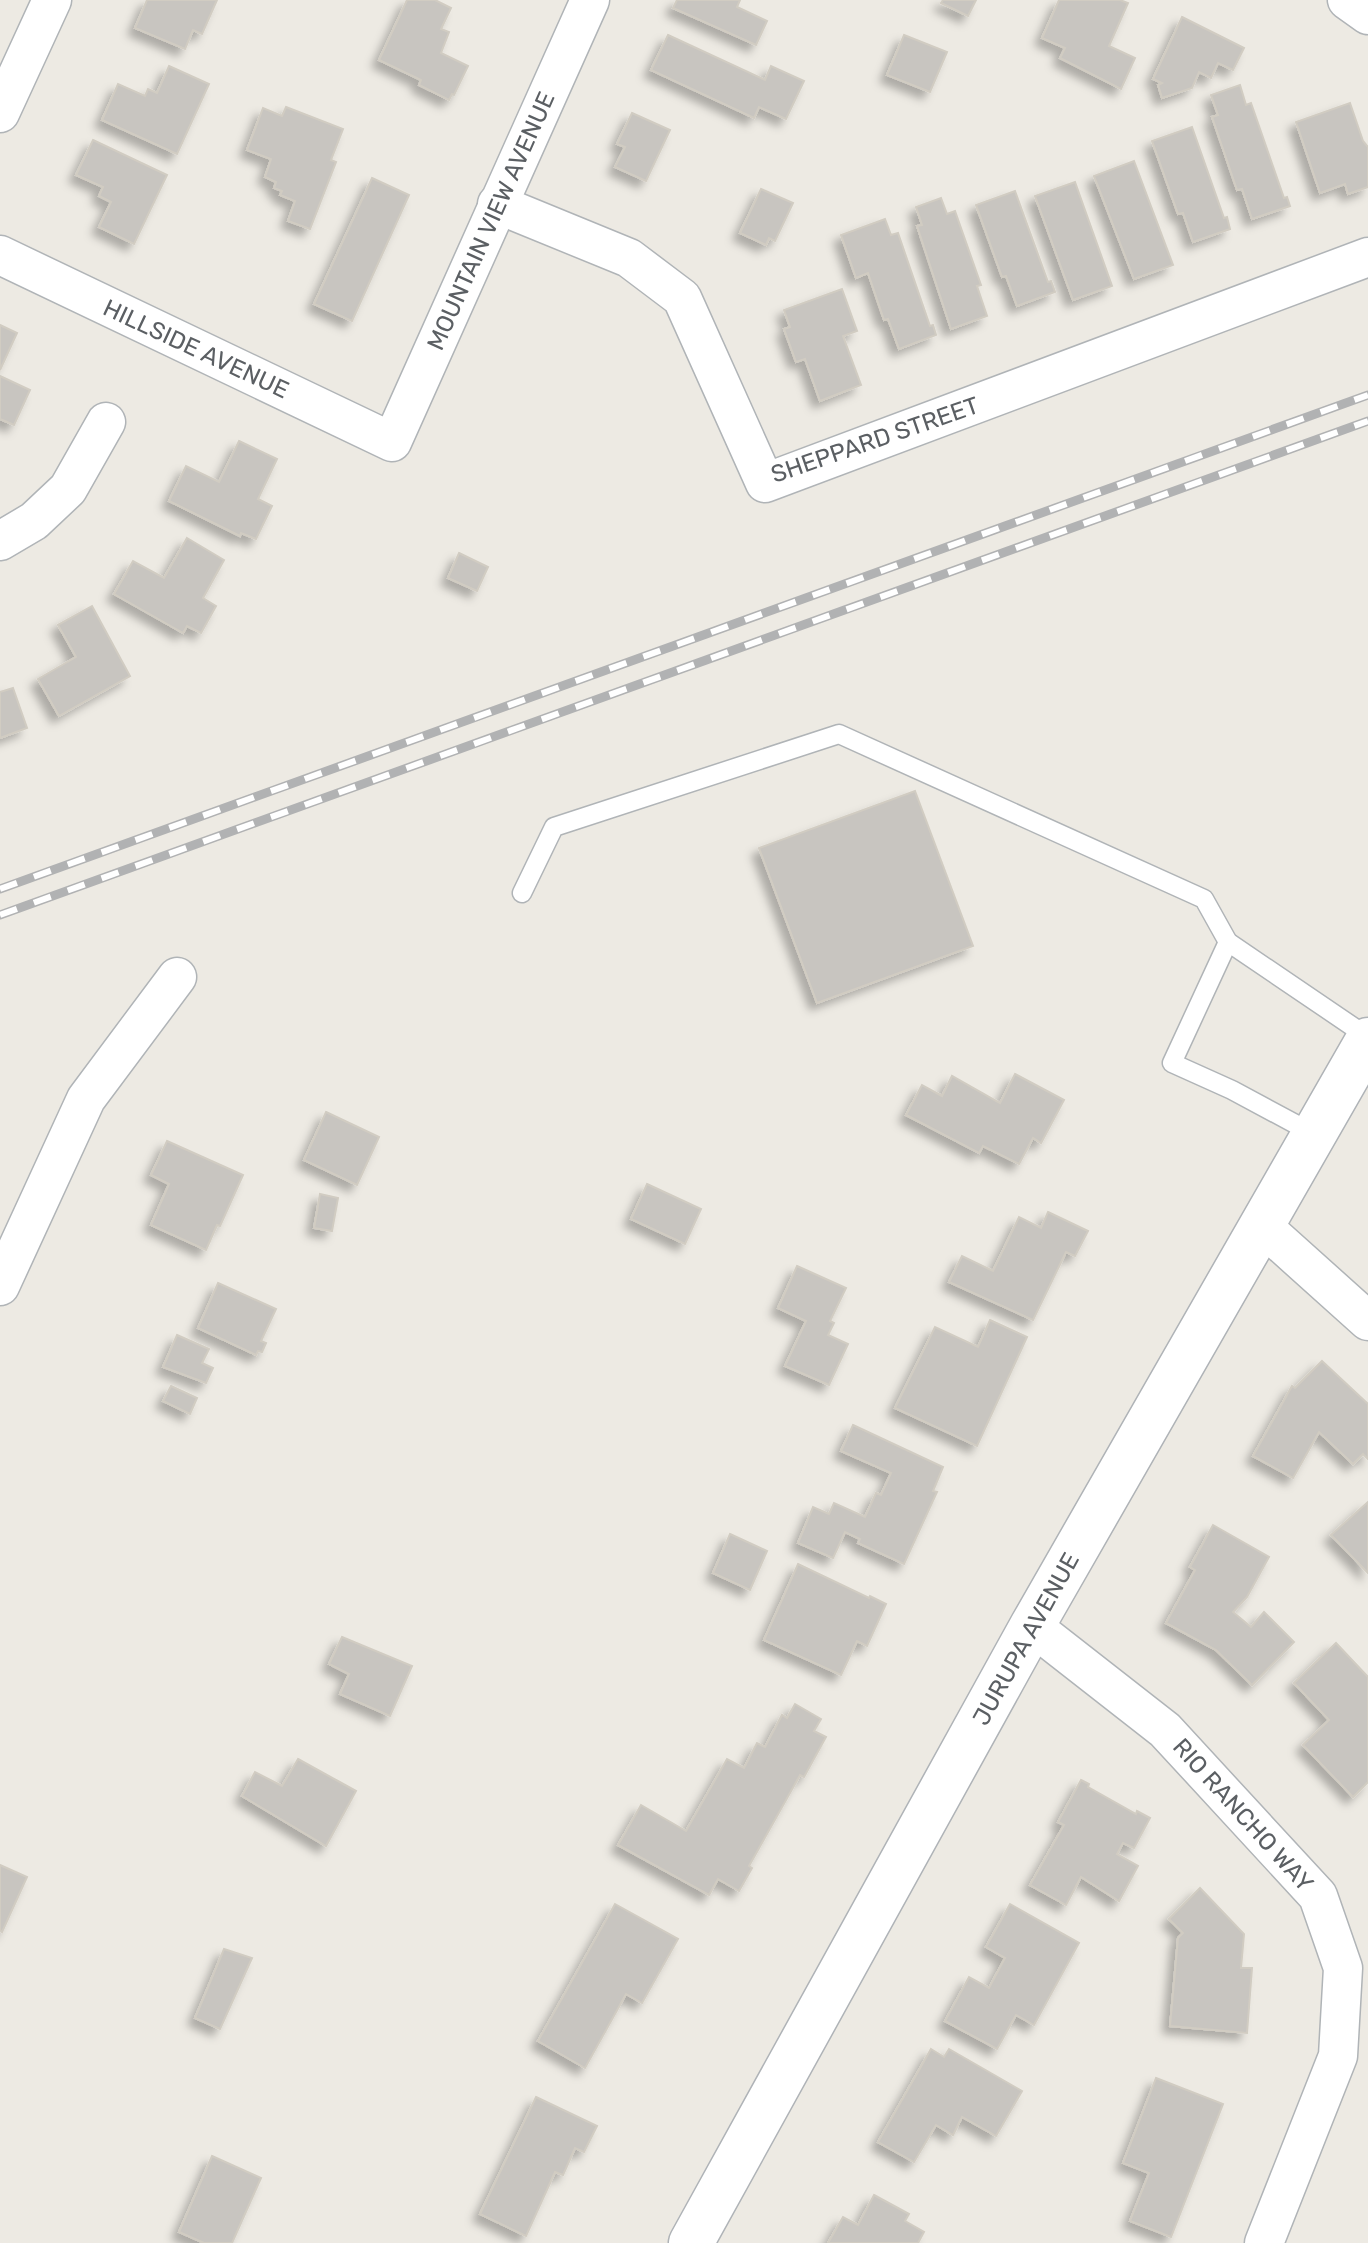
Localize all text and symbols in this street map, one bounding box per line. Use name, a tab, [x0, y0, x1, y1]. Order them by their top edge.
street label: MOUNTAIN VIEW AVENUE	[421, 88, 561, 354]
street label: HILLSIDE AVENUE	[99, 294, 293, 404]
street label: SHEPPARD STREET	[767, 391, 983, 489]
street label: JURUPA AVENUE	[967, 1548, 1085, 1730]
street label: RIO RANCHO WAY	[1167, 1733, 1319, 1897]

